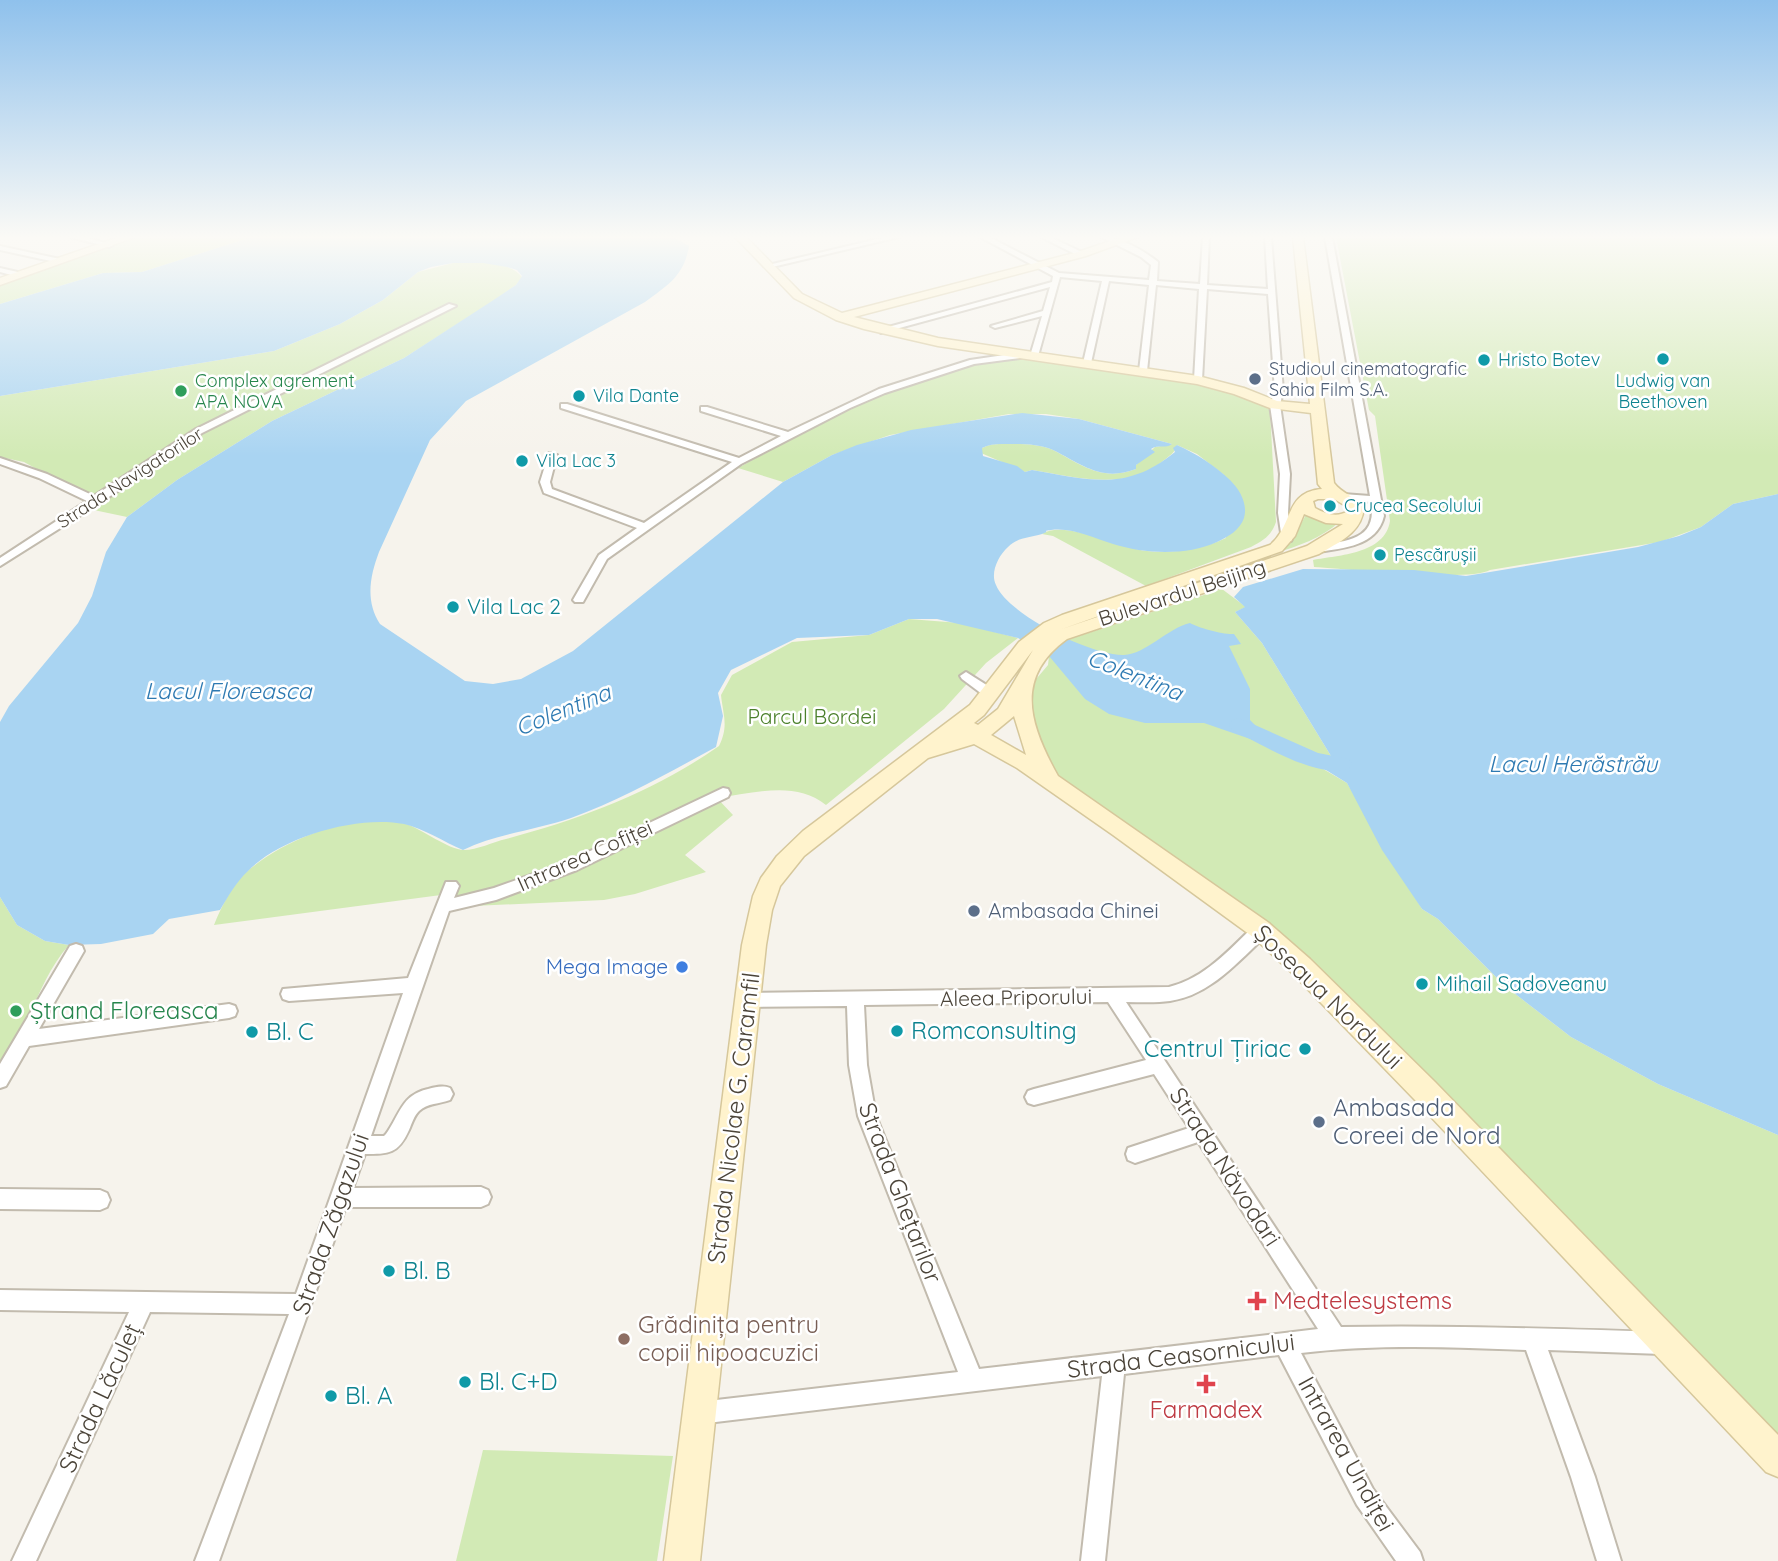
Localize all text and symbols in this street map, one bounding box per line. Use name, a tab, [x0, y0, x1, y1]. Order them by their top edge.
place label: Hristo Botev	[1498, 348, 1600, 371]
marker: Ludwig van Beethoven	[1655, 351, 1671, 367]
marker: Hristo Botev	[1476, 352, 1492, 368]
place label: Studioul cinematografic Sahia Film S.A.	[1269, 357, 1467, 401]
place label: Complex agrement APA NOVA	[195, 369, 355, 413]
place label: Ludwig van Beethoven	[1615, 369, 1711, 413]
marker: Studioul cinematografic Sahia Film S.A.	[1247, 371, 1263, 387]
marker: Complex agrement APA NOVA	[173, 383, 189, 399]
place label: Vila Dante	[593, 384, 679, 407]
marker: Vila Dante	[571, 388, 587, 404]
street label: Strada Navigatorilor	[53, 422, 207, 533]
place label: Vila Lac 3	[536, 449, 616, 472]
marker: Vila Lac 3	[514, 453, 530, 469]
place label: Crucea Secolului	[1344, 494, 1481, 517]
marker: Crucea Secolului	[1322, 498, 1338, 514]
place label: Pescărușii	[1394, 543, 1477, 566]
marker: Pescărușii	[1372, 547, 1388, 563]
street label: Bulevardul Beijing	[1095, 553, 1269, 631]
place label: Vila Lac 2	[467, 593, 561, 619]
marker: Vila Lac 2	[445, 599, 461, 615]
water label: Colentina	[1083, 642, 1188, 707]
water label: Lacul Floreasca	[145, 676, 312, 705]
water label: Colentina	[511, 677, 616, 742]
park label: Parcul Bordei	[747, 703, 877, 729]
water label: Lacul Herăstrău	[1489, 749, 1659, 778]
street label: Intrarea Cofiței	[513, 814, 656, 896]
place label: Ambasada Chinei	[988, 897, 1159, 923]
marker: Ambasada Chinei	[966, 903, 982, 919]
street label: Șoseaua Nordului	[1248, 918, 1409, 1075]
place label: Mega Image	[546, 953, 668, 979]
marker: Mega Image	[674, 959, 690, 975]
place label: Mihail Sadoveanu	[1436, 970, 1607, 996]
street label: Strada Nicolae G. Caramfil	[700, 971, 766, 1265]
marker: Mihail Sadoveanu	[1414, 976, 1430, 992]
street label: Aleea Priporului	[940, 983, 1092, 1011]
place label: Ștrand Floreasca	[30, 995, 219, 1025]
marker: Ștrand Floreasca	[8, 1003, 24, 1019]
place label: Romconsulting	[911, 1015, 1077, 1045]
place label: Bl. C	[266, 1016, 314, 1046]
marker: Romconsulting	[889, 1023, 905, 1039]
marker: Bl. C	[244, 1024, 260, 1040]
place label: Centrul Țiriac	[1144, 1033, 1291, 1063]
marker: Centrul Țiriac	[1297, 1041, 1313, 1057]
street label: Strada Năvodari	[1163, 1082, 1288, 1251]
place label: Ambasada Coreei de Nord	[1333, 1092, 1501, 1150]
street label: Strada Ghețarilor	[853, 1098, 949, 1287]
marker: Ambasada Coreei de Nord	[1311, 1114, 1327, 1130]
street label: Strada Zăgazului	[285, 1129, 375, 1318]
place label: Bl. B	[403, 1255, 451, 1285]
marker: Bl. B	[381, 1263, 397, 1279]
place label: Medtelesystems	[1273, 1285, 1452, 1315]
marker: Medtelesystems	[1247, 1291, 1267, 1311]
place label: Grădinița pentru copii hipoacuzici	[638, 1309, 819, 1367]
street label: Strada Lăculeț	[51, 1318, 147, 1477]
street label: Strada Ceasornicului	[1065, 1326, 1296, 1384]
marker: Grădinița pentru copii hipoacuzici	[616, 1331, 632, 1347]
place label: Bl. C+D	[479, 1366, 557, 1396]
street label: Intrarea Undiței	[1292, 1371, 1402, 1536]
marker: Bl. C+D	[457, 1374, 473, 1390]
marker: Farmadex	[1198, 1376, 1214, 1392]
place label: Bl. A	[345, 1380, 393, 1410]
marker: Bl. A	[323, 1388, 339, 1404]
place label: Farmadex	[1150, 1394, 1262, 1424]

